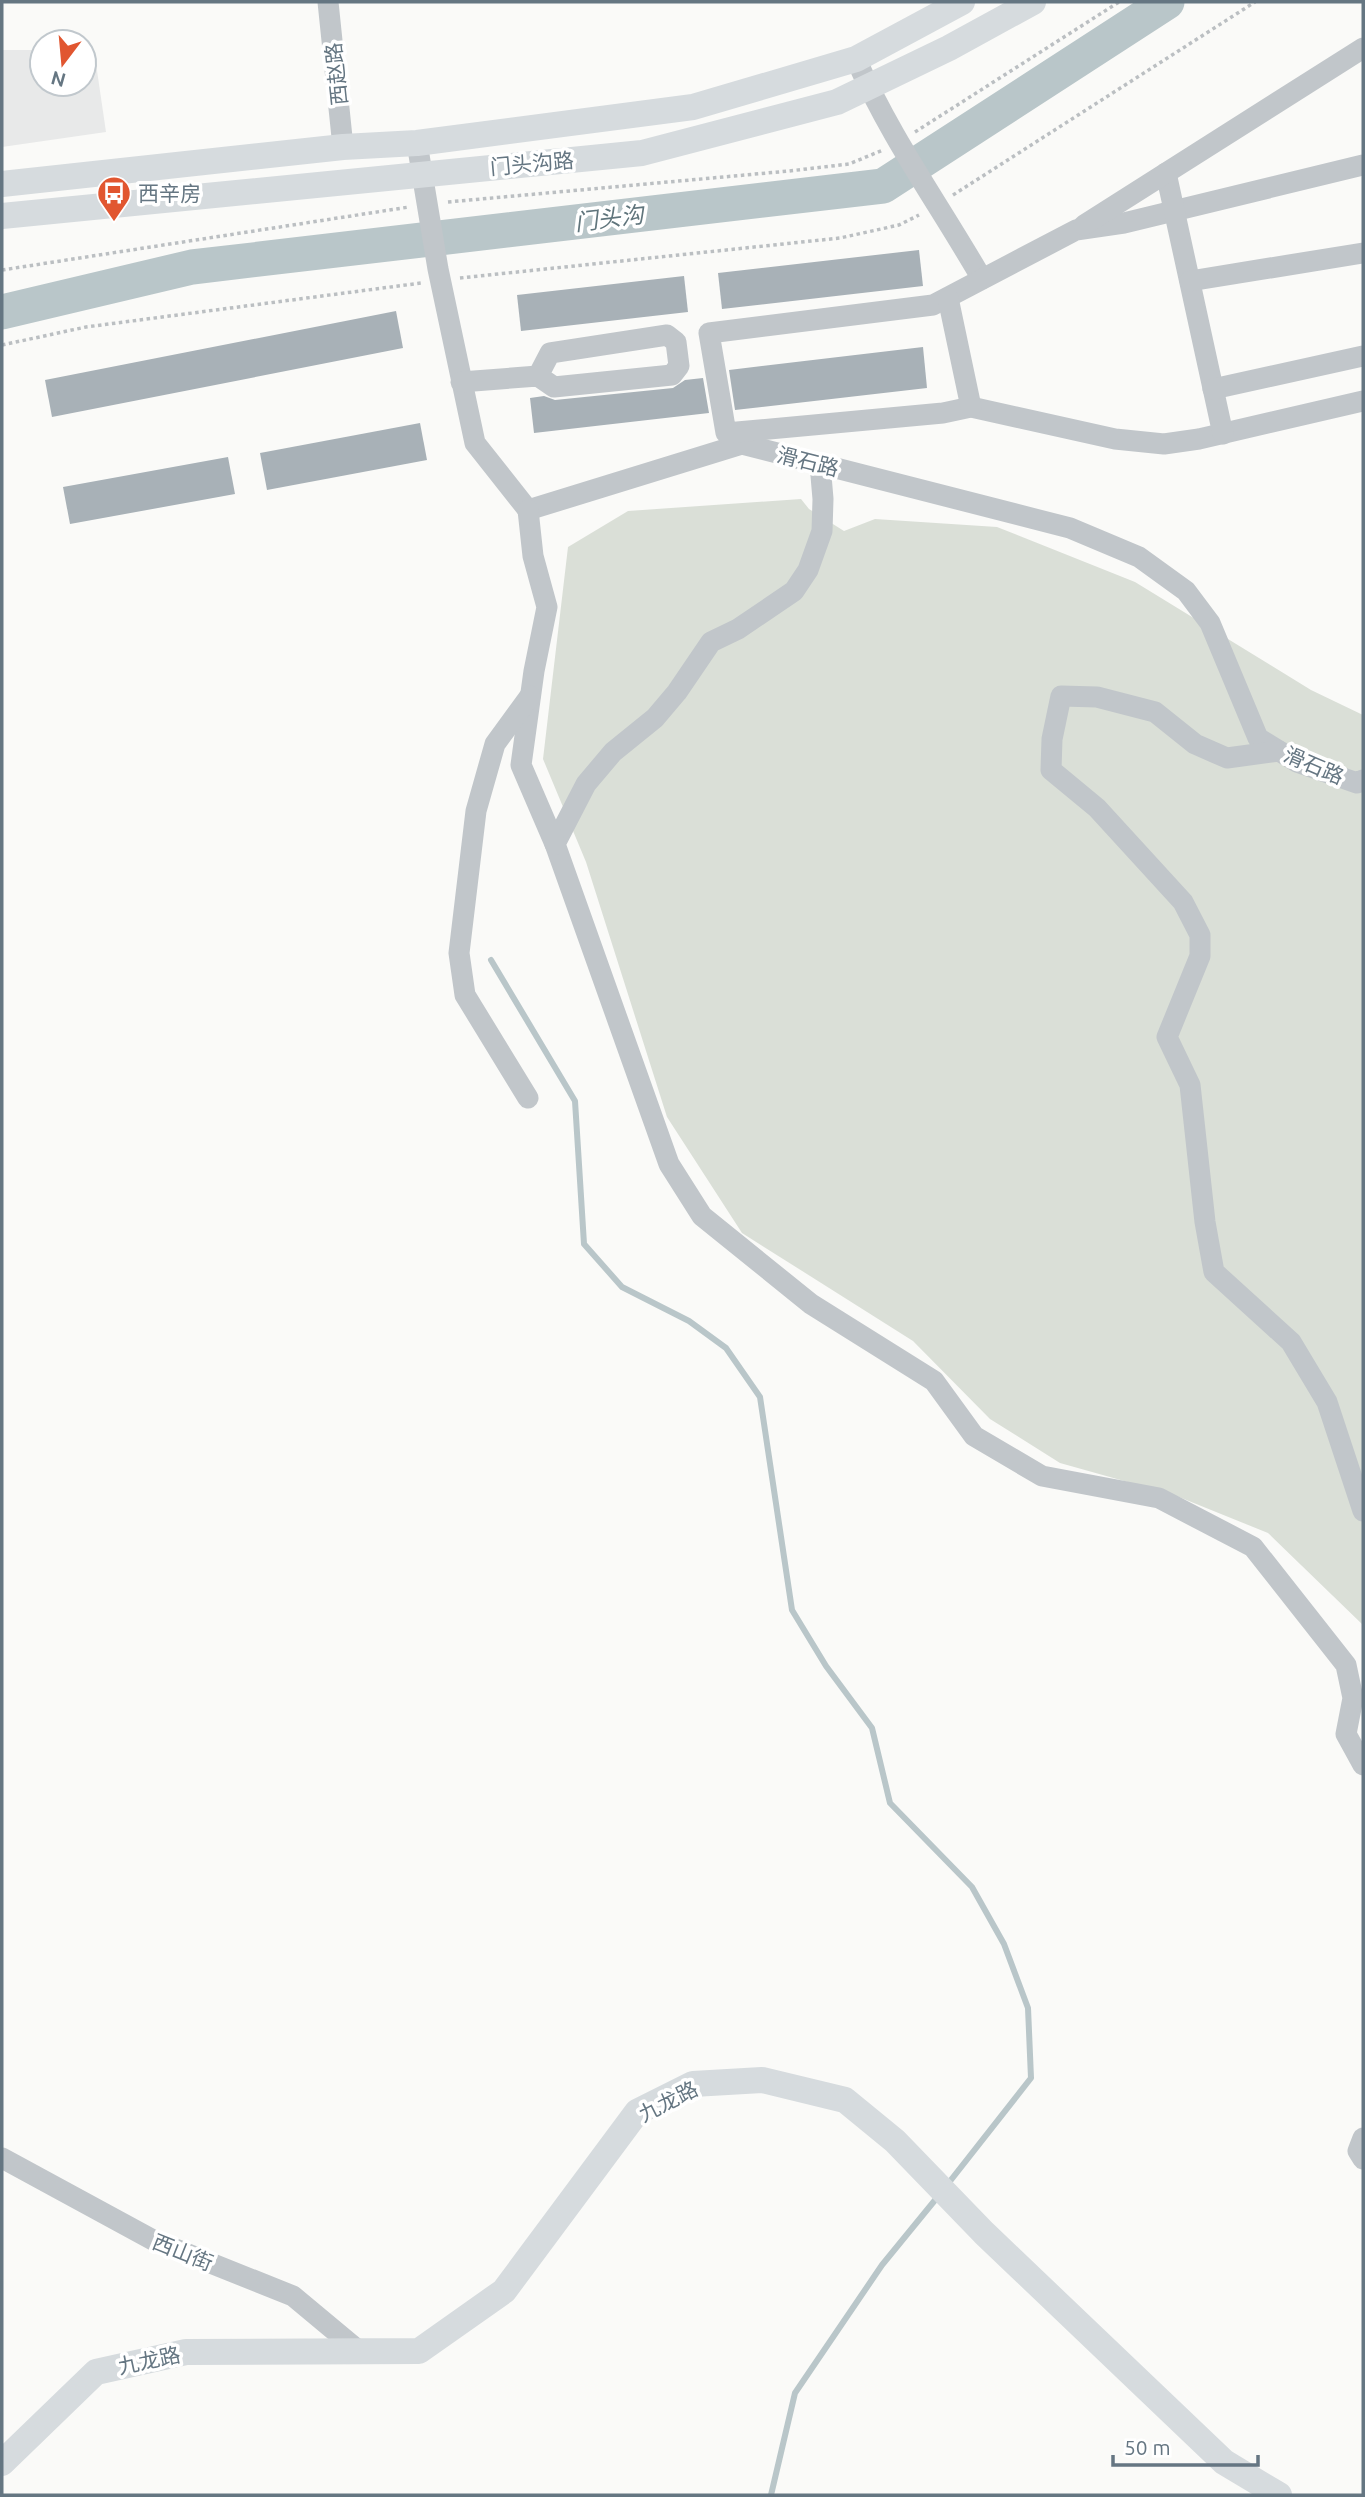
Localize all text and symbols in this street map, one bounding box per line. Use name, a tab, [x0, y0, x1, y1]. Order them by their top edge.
north arrow	[28, 28, 98, 98]
street label: 西赵路	[321, 41, 351, 107]
text: N	[48, 67, 68, 92]
street label: 门头沟路	[489, 147, 575, 179]
bus stop icon: 西辛房	[95, 174, 133, 223]
place label: 西辛房	[138, 181, 201, 205]
water label: 门头沟	[573, 201, 648, 235]
street label: 滑石路	[775, 442, 841, 480]
street label: 滑石路	[1280, 742, 1348, 788]
street label: 九龙路	[634, 2076, 702, 2126]
street label: 西山街	[149, 2229, 217, 2275]
street label: 九龙路	[116, 2342, 182, 2378]
scale bar	[1113, 2424, 1258, 2468]
text: 50 m	[1124, 2435, 1171, 2459]

